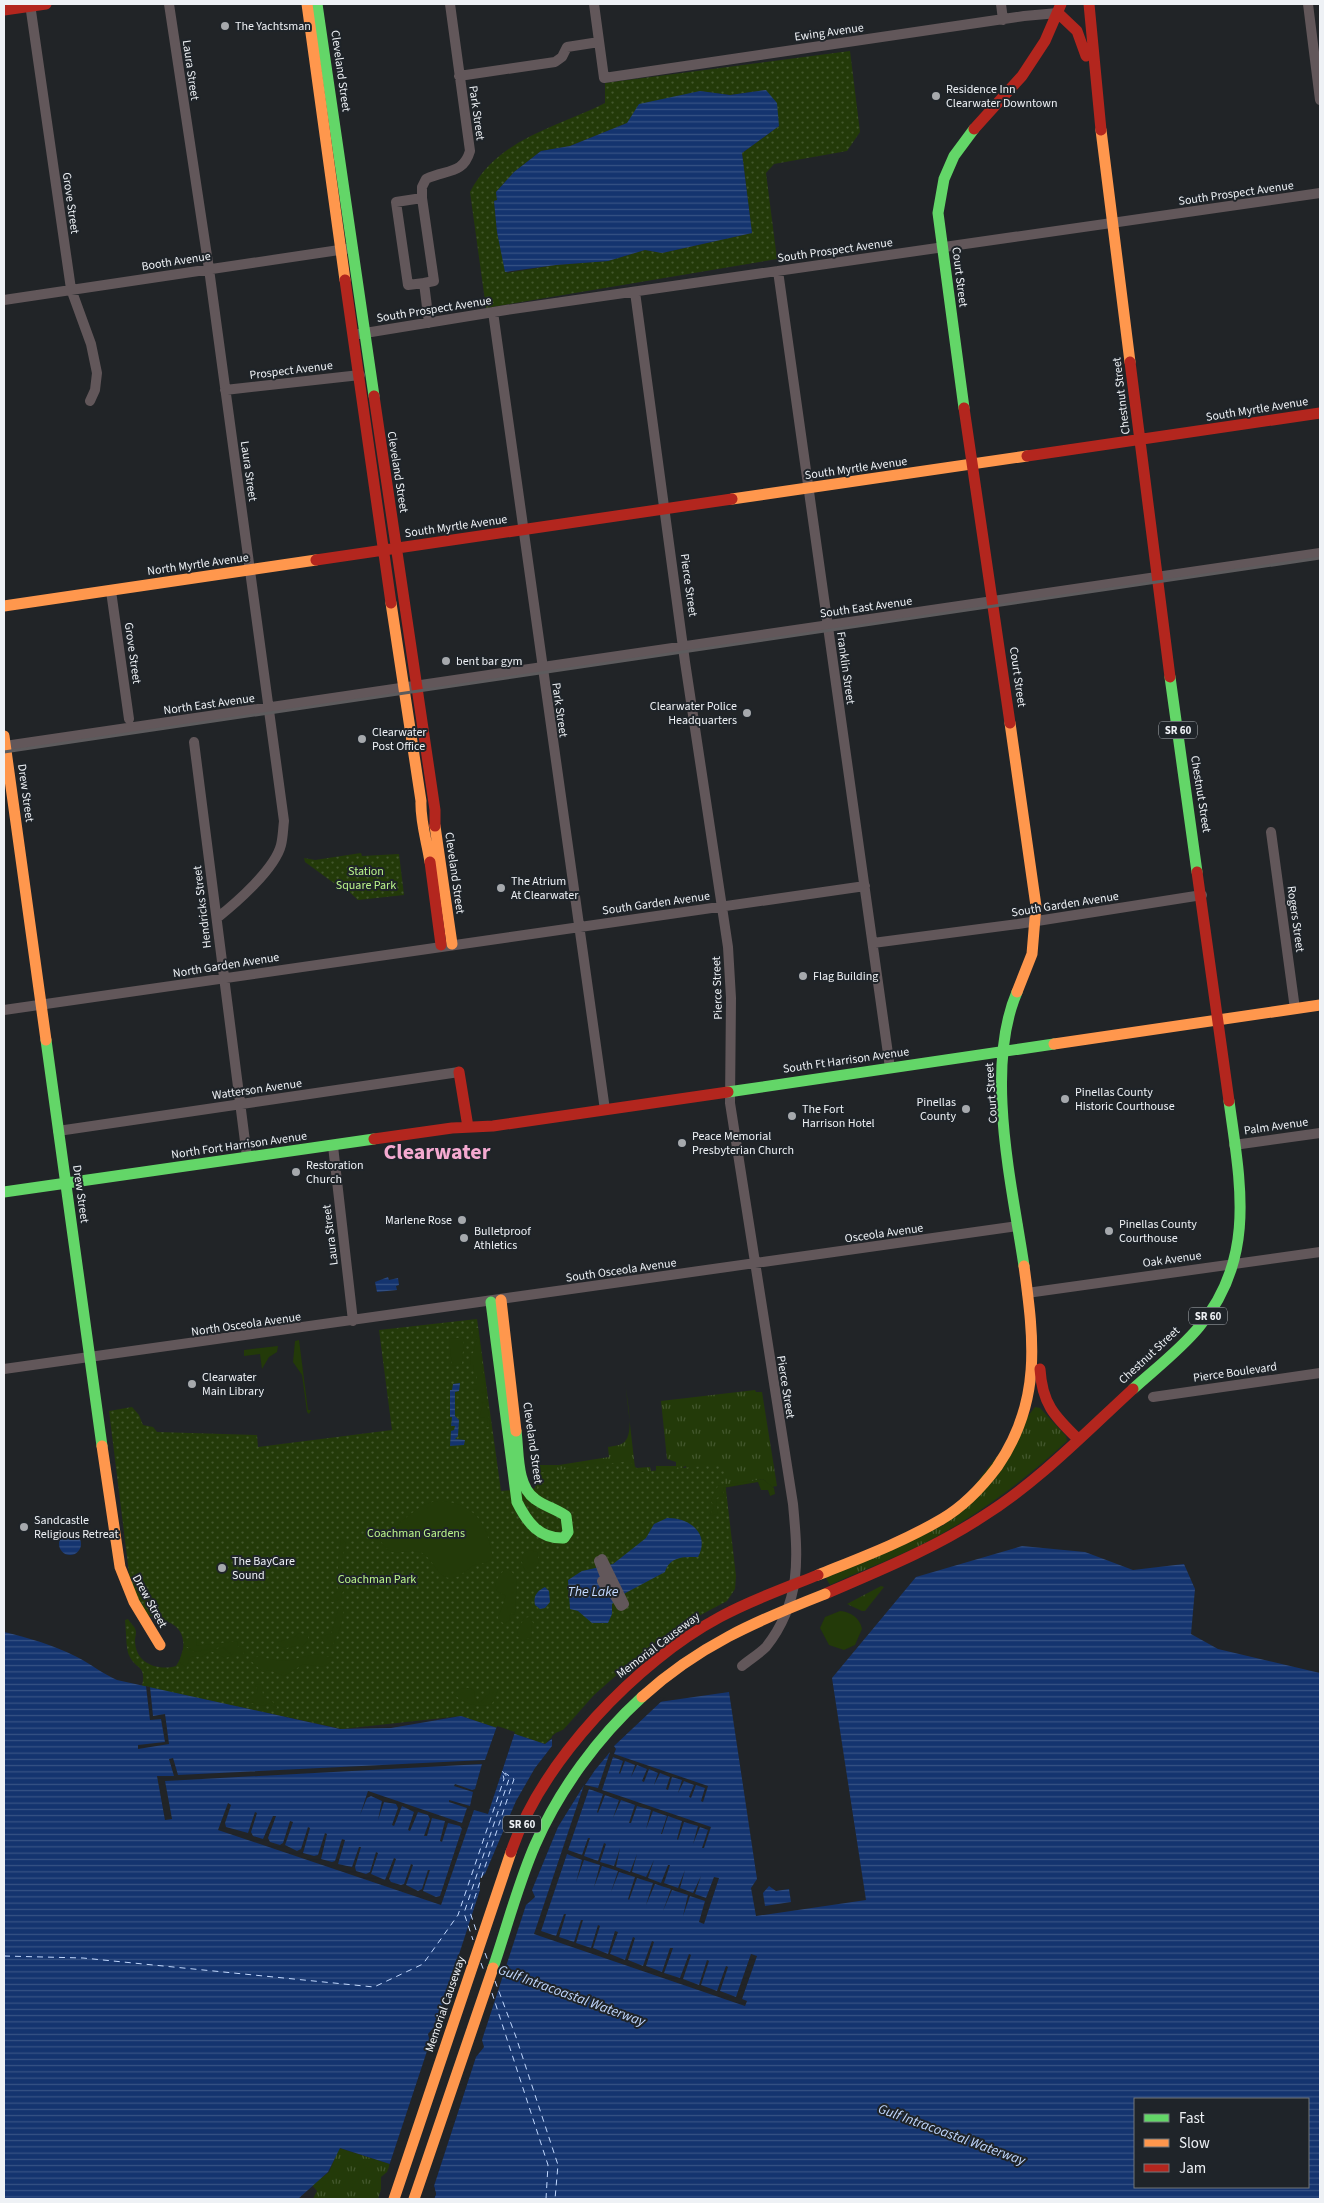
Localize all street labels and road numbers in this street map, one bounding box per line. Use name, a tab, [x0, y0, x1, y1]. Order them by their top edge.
street label: Ewing Avenue	[793, 19, 865, 46]
street label: Cleveland Street	[326, 29, 355, 113]
street label: Laura Street	[178, 39, 203, 101]
street label: Park Street	[464, 85, 489, 141]
street label: Grove Street	[58, 171, 83, 235]
street label: South Prospect Avenue	[1177, 177, 1295, 210]
street label: South Prospect Avenue	[776, 234, 894, 267]
street label: Court Street	[947, 246, 972, 308]
street label: Booth Avenue	[140, 248, 212, 275]
street label: South Prospect Avenue	[375, 292, 493, 327]
street label: Chestnut Street	[1108, 356, 1135, 436]
street label: Prospect Avenue	[248, 357, 334, 384]
street label: South Myrtle Avenue	[1205, 393, 1309, 426]
street label: Cleveland Street	[383, 430, 412, 514]
street label: Laura Street	[236, 440, 261, 502]
street label: South Myrtle Avenue	[804, 453, 908, 484]
street label: South Myrtle Avenue	[404, 511, 508, 542]
street label: North Myrtle Avenue	[146, 549, 250, 580]
street label: Pierce Street	[676, 553, 701, 618]
street label: South East Avenue	[819, 593, 913, 622]
street label: Grove Street	[120, 621, 145, 685]
street label: Franklin Street	[832, 631, 859, 705]
street label: Court Street	[1005, 646, 1030, 708]
street label: Park Street	[547, 682, 572, 738]
street label: North East Avenue	[162, 690, 256, 719]
road number: SR 60	[1159, 722, 1197, 738]
street label: Chestnut Street	[1186, 754, 1215, 834]
street label: Drew Street	[13, 763, 38, 823]
street label: Cleveland Street	[440, 831, 469, 915]
street label: Hendricks Street	[189, 865, 216, 949]
street label: Rogers Street	[1282, 885, 1309, 953]
street label: South Garden Avenue	[601, 888, 711, 919]
street label: South Garden Avenue	[1010, 888, 1120, 921]
street label: North Garden Avenue	[172, 949, 281, 982]
street label: Pierce Street	[708, 956, 727, 1020]
street label: South Ft Harrison Avenue	[782, 1043, 910, 1078]
street label: Court Street	[981, 1062, 1002, 1124]
street label: Watterson Avenue	[211, 1075, 303, 1104]
street label: Palm Avenue	[1243, 1114, 1309, 1139]
street label: North Fort Harrison Avenue	[170, 1128, 308, 1163]
street label: Drew Street	[68, 1164, 93, 1224]
street label: Laura Street	[318, 1204, 343, 1266]
street label: Osceola Avenue	[844, 1220, 924, 1247]
street label: Oak Avenue	[1142, 1247, 1203, 1272]
street label: South Osceola Avenue	[565, 1254, 678, 1287]
street label: North Osceola Avenue	[190, 1308, 302, 1341]
road number: SR 60	[1189, 1308, 1227, 1324]
street label: Chestnut Street	[1115, 1323, 1184, 1388]
street label: Pierce Street	[772, 1354, 799, 1420]
street label: Pierce Boulevard	[1192, 1358, 1278, 1387]
street label: Cleveland Street	[518, 1401, 547, 1485]
street label: Drew Street	[128, 1572, 171, 1631]
street label: Memorial Causeway	[613, 1608, 704, 1682]
road number: SR 60	[503, 1816, 541, 1832]
street label: Memorial Causeway	[421, 1954, 470, 2054]

